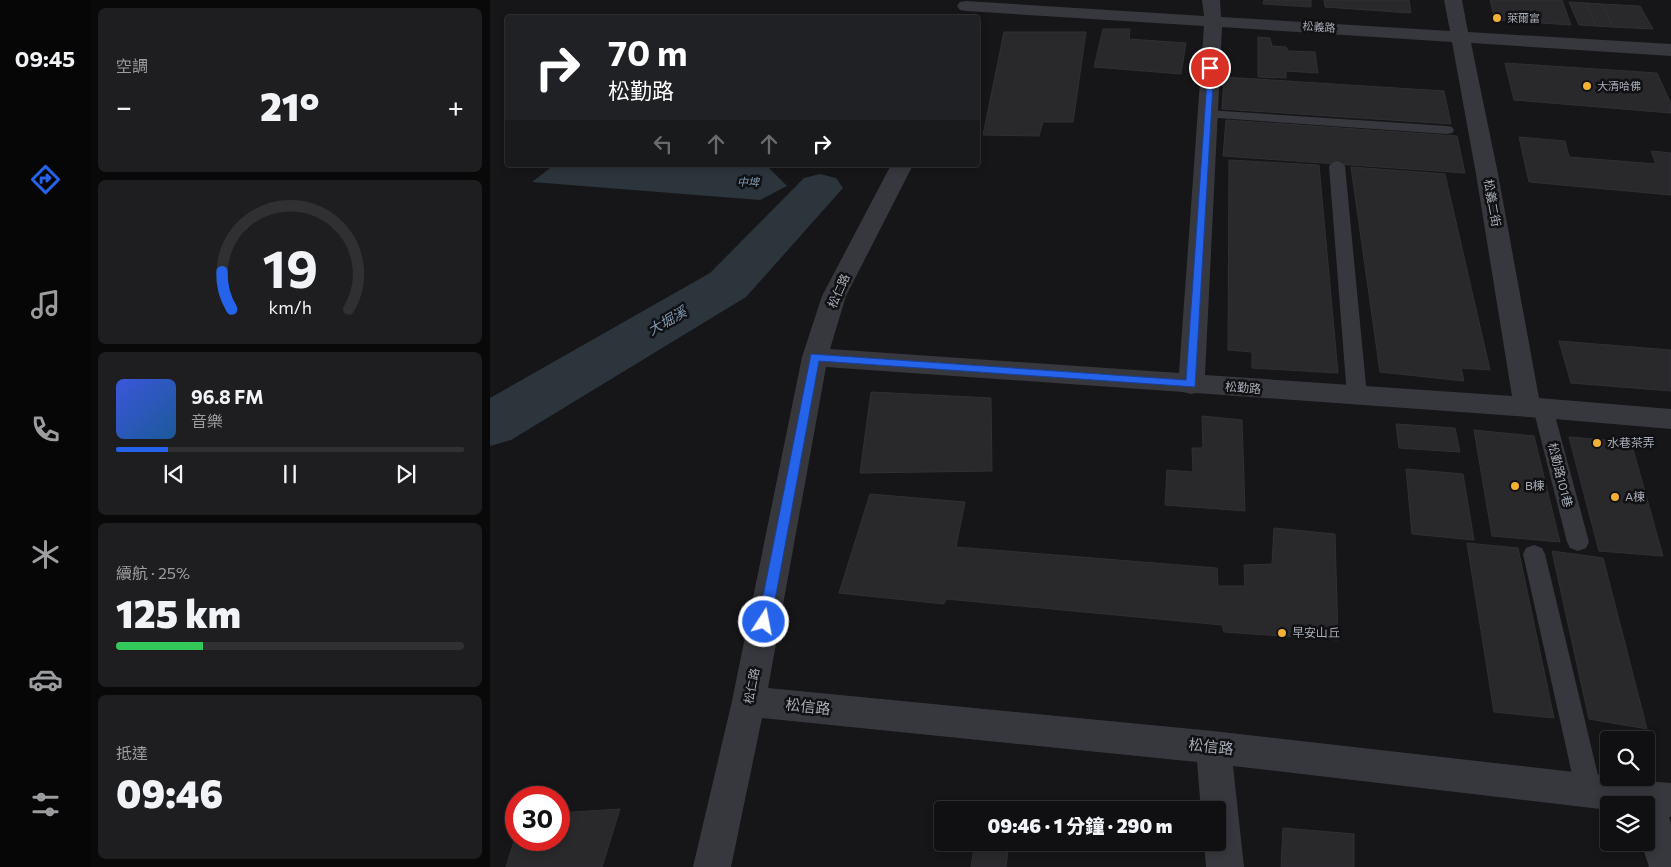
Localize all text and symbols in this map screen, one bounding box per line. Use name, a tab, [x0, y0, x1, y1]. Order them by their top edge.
place label: 萊爾富	[1507, 11, 1540, 24]
marker: 萊爾富	[1491, 12, 1503, 24]
street label: 松義路	[1302, 19, 1336, 34]
text: 70 m	[608, 30, 688, 73]
icon: right	[525, 35, 590, 100]
text: 09:45	[15, 45, 75, 72]
pin	[1189, 47, 1231, 89]
icon: arrive	[1196, 54, 1224, 82]
text: 空調	[116, 56, 148, 75]
text: 松勤路	[608, 77, 674, 104]
place label: 大清哈佛	[1597, 79, 1641, 92]
marker: 大清哈佛	[1581, 80, 1593, 92]
text: 21°	[260, 82, 320, 129]
text: −	[116, 89, 132, 123]
text: +	[448, 89, 464, 123]
icon: left	[649, 130, 677, 158]
icon: ahead	[702, 130, 730, 158]
icon: ahead	[755, 130, 783, 158]
icon: right	[808, 130, 836, 158]
icon: directions	[28, 162, 63, 197]
water label: 中埤	[737, 175, 761, 188]
street label: 松義二街	[1482, 178, 1504, 228]
text: 19	[262, 235, 318, 299]
street label: 松仁路	[824, 271, 852, 310]
icon: music	[28, 287, 63, 322]
text: km/h	[268, 296, 312, 318]
water label: 大堀溪	[644, 302, 691, 338]
street label: 松勤路	[1225, 379, 1262, 395]
text: 96.8 FM	[191, 385, 264, 408]
text: 音樂	[191, 411, 223, 430]
icon: phone	[28, 412, 63, 447]
place label: 水巷茶弄	[1607, 435, 1655, 449]
marker: 水巷茶弄	[1591, 437, 1603, 449]
street label: 松勤路101巷	[1546, 441, 1576, 509]
icon: previous	[160, 460, 188, 488]
icon: pause	[276, 460, 304, 488]
icon: next	[392, 460, 420, 488]
place label: B棟	[1525, 478, 1545, 492]
marker: B棟	[1509, 480, 1521, 492]
place label: A棟	[1625, 489, 1645, 503]
marker: A棟	[1609, 491, 1621, 503]
icon: climate	[28, 537, 63, 572]
text: 續航 · 25%	[116, 563, 190, 582]
text: 125 km	[116, 589, 241, 636]
position arrow	[737, 595, 789, 647]
place label: 早安山丘	[1292, 625, 1340, 639]
marker: 早安山丘	[1276, 627, 1288, 639]
icon: car	[28, 662, 63, 697]
street label: 松仁路	[741, 667, 761, 705]
street label: 松信路	[785, 695, 831, 717]
map controls	[1600, 731, 1655, 851]
button: search	[1600, 731, 1655, 786]
street label: 松信路	[1188, 735, 1234, 757]
text: 抵達	[116, 743, 148, 762]
text: 09:46	[116, 769, 223, 816]
speed limit sign: 30	[505, 786, 570, 851]
icon: filters	[28, 787, 63, 822]
button: layers	[1600, 796, 1655, 851]
text: 09:46 · 1 分鐘 · 290 m	[988, 814, 1172, 837]

